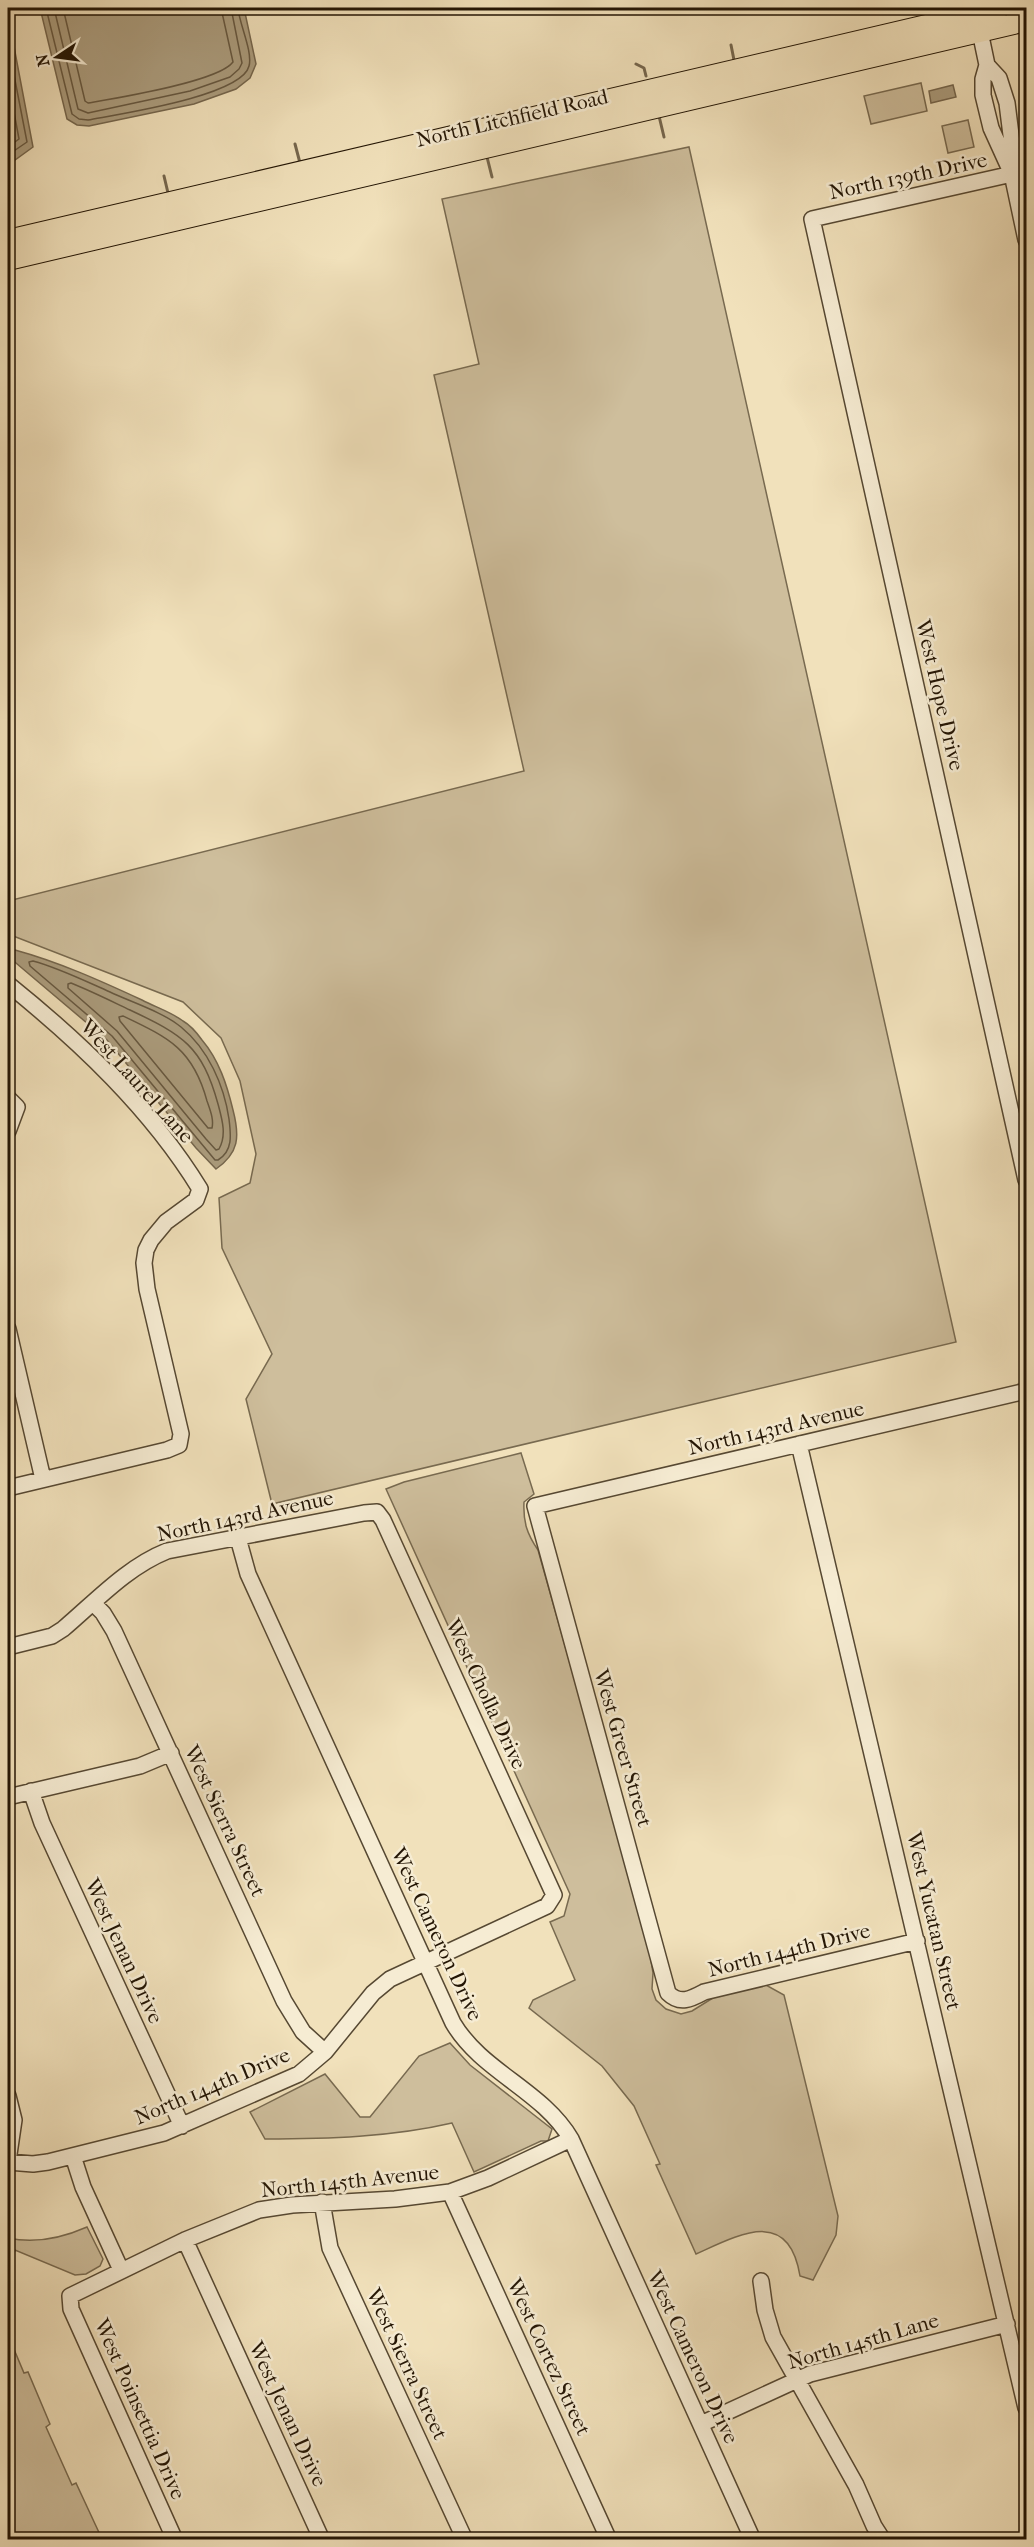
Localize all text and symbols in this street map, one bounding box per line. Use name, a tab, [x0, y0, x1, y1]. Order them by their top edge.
north arrow	[27, 27, 87, 87]
text: N	[32, 51, 53, 68]
street label: North Litchfield Road	[414, 84, 611, 152]
street label: North 139th Drive	[827, 148, 989, 204]
street label: West Hope Drive	[911, 616, 969, 773]
street label: West Laurel Lane	[75, 1014, 199, 1148]
street label: North 143rd Avenue	[686, 1396, 866, 1460]
street label: North 143rd Avenue	[155, 1486, 335, 1546]
street label: West Cholla Drive	[440, 1614, 531, 1773]
street label: West Greer Street	[589, 1666, 657, 1830]
street label: West Sierra Street	[179, 1741, 271, 1901]
street label: West Yucatan Street	[902, 1828, 966, 2013]
street label: West Cameron Drive	[386, 1843, 488, 2024]
street label: West Jenan Drive	[80, 1874, 168, 2027]
street label: North 144th Drive	[705, 1918, 873, 1982]
street label: North 144th Drive	[131, 2042, 293, 2130]
street label: North 145th Avenue	[260, 2160, 440, 2202]
street label: West Cameron Drive	[642, 2266, 744, 2447]
street label: West Cortez Street	[502, 2274, 596, 2440]
street label: West Sierra Street	[361, 2284, 453, 2444]
street label: North 145th Lane	[785, 2308, 941, 2374]
street label: West Poinsettia Drive	[89, 2314, 191, 2503]
street label: West Jenan Drive	[244, 2337, 332, 2490]

